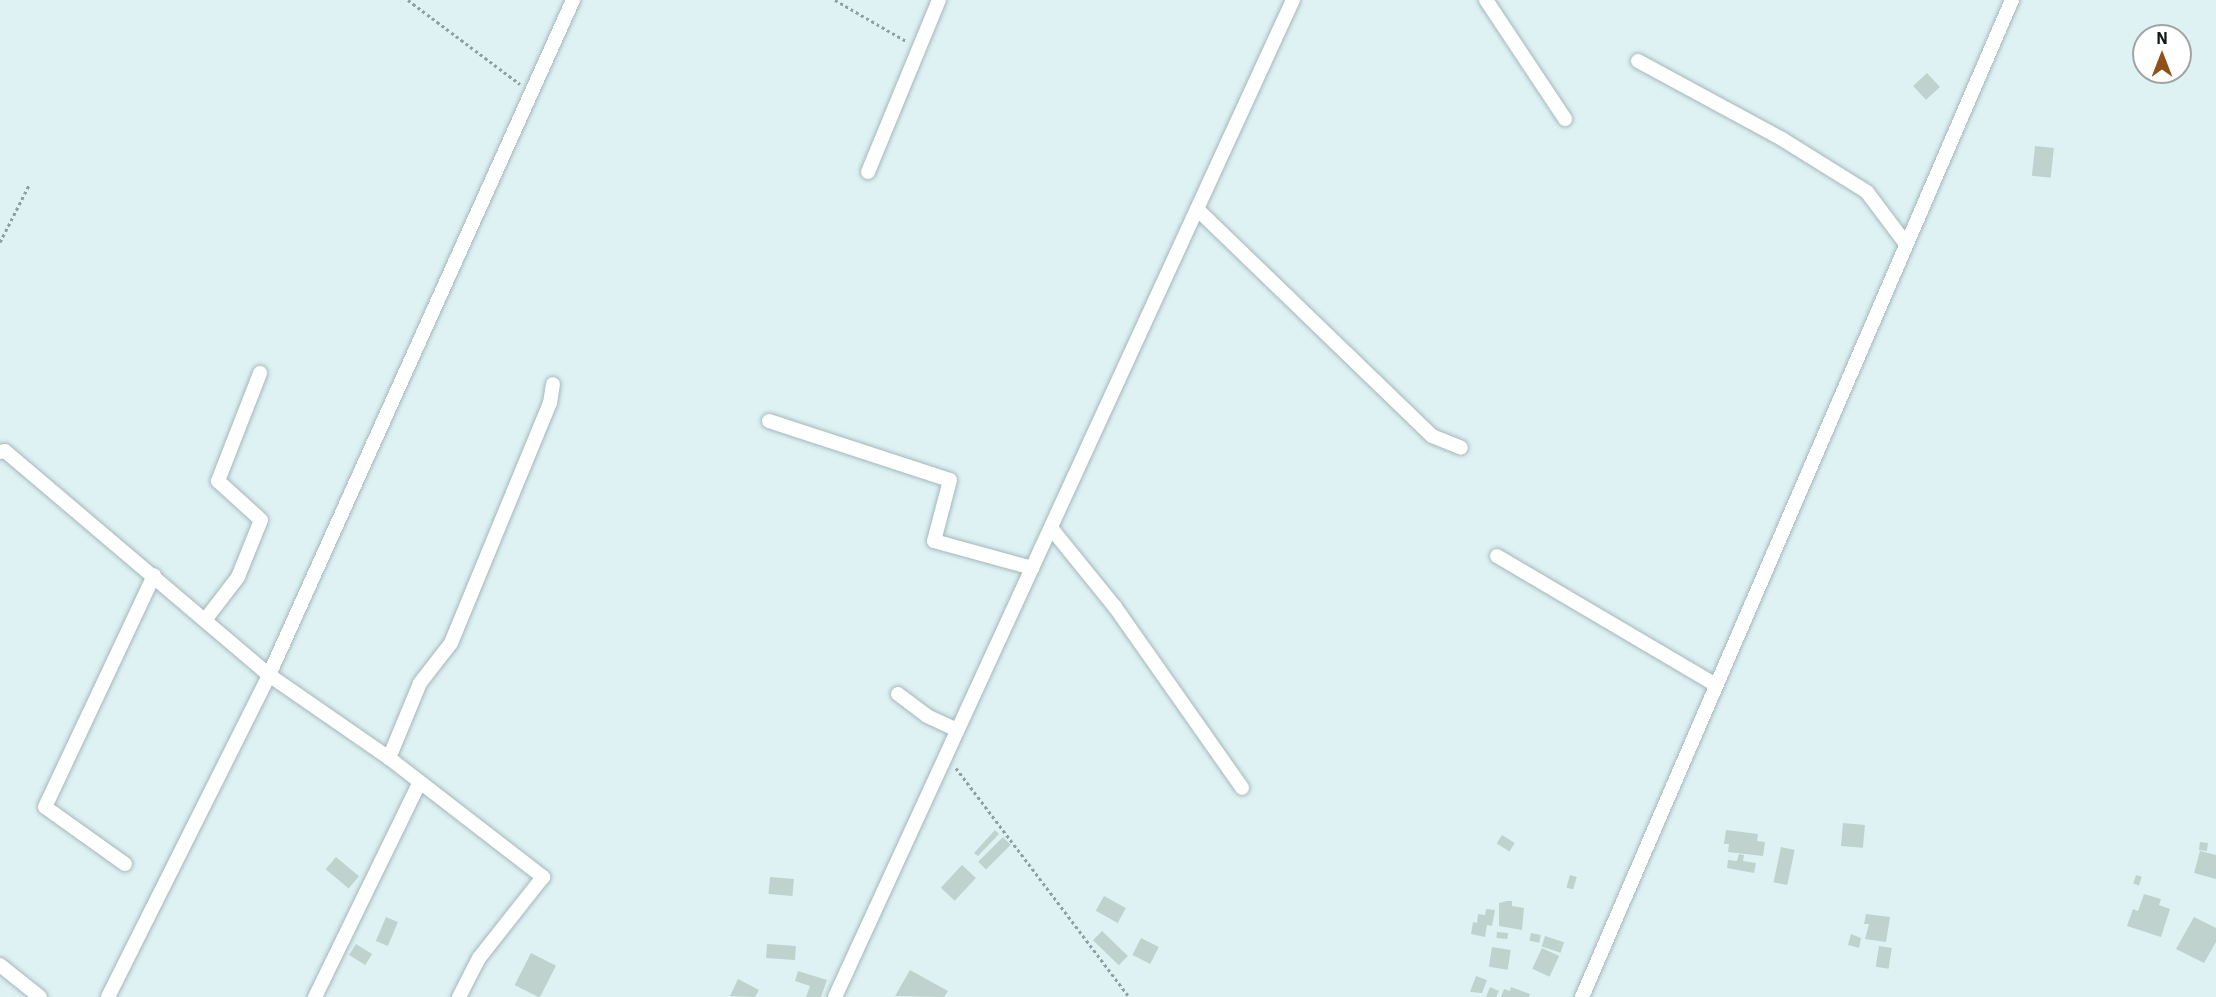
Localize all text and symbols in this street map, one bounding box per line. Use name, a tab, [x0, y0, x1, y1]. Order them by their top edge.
north arrow	[2132, 24, 2192, 84]
text: N	[2156, 28, 2168, 48]

